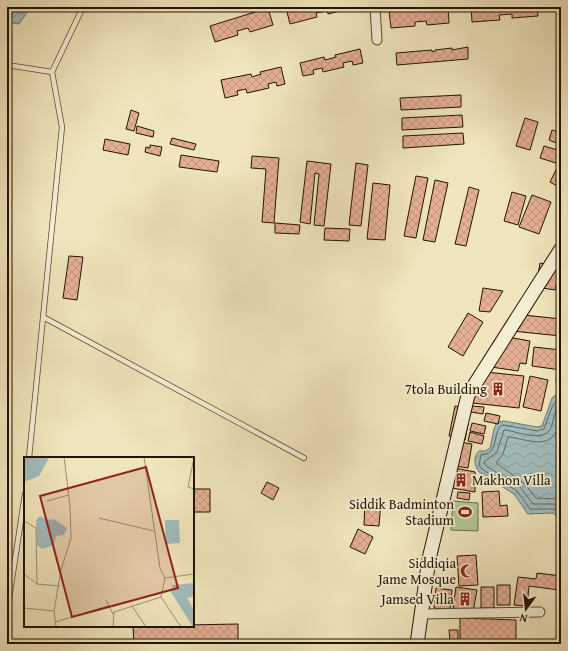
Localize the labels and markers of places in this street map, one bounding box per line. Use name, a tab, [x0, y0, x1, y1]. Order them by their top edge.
place label: 7tola Building	[405, 379, 487, 399]
building icon: 7tola Building	[490, 381, 506, 397]
place label: Makhon Villa	[472, 470, 551, 490]
building icon: Makhon Villa	[453, 472, 469, 488]
place label: Siddik Badminton Stadium	[349, 494, 455, 530]
sports icon: Siddik Badminton Stadium	[457, 504, 473, 520]
place label: Siddiqia Jame Mosque	[376, 553, 456, 589]
mosque icon: Siddiqia Jame Mosque	[459, 563, 475, 579]
place label: Jamsed Villa	[379, 589, 454, 609]
building icon: Jamsed Villa	[457, 591, 473, 607]

